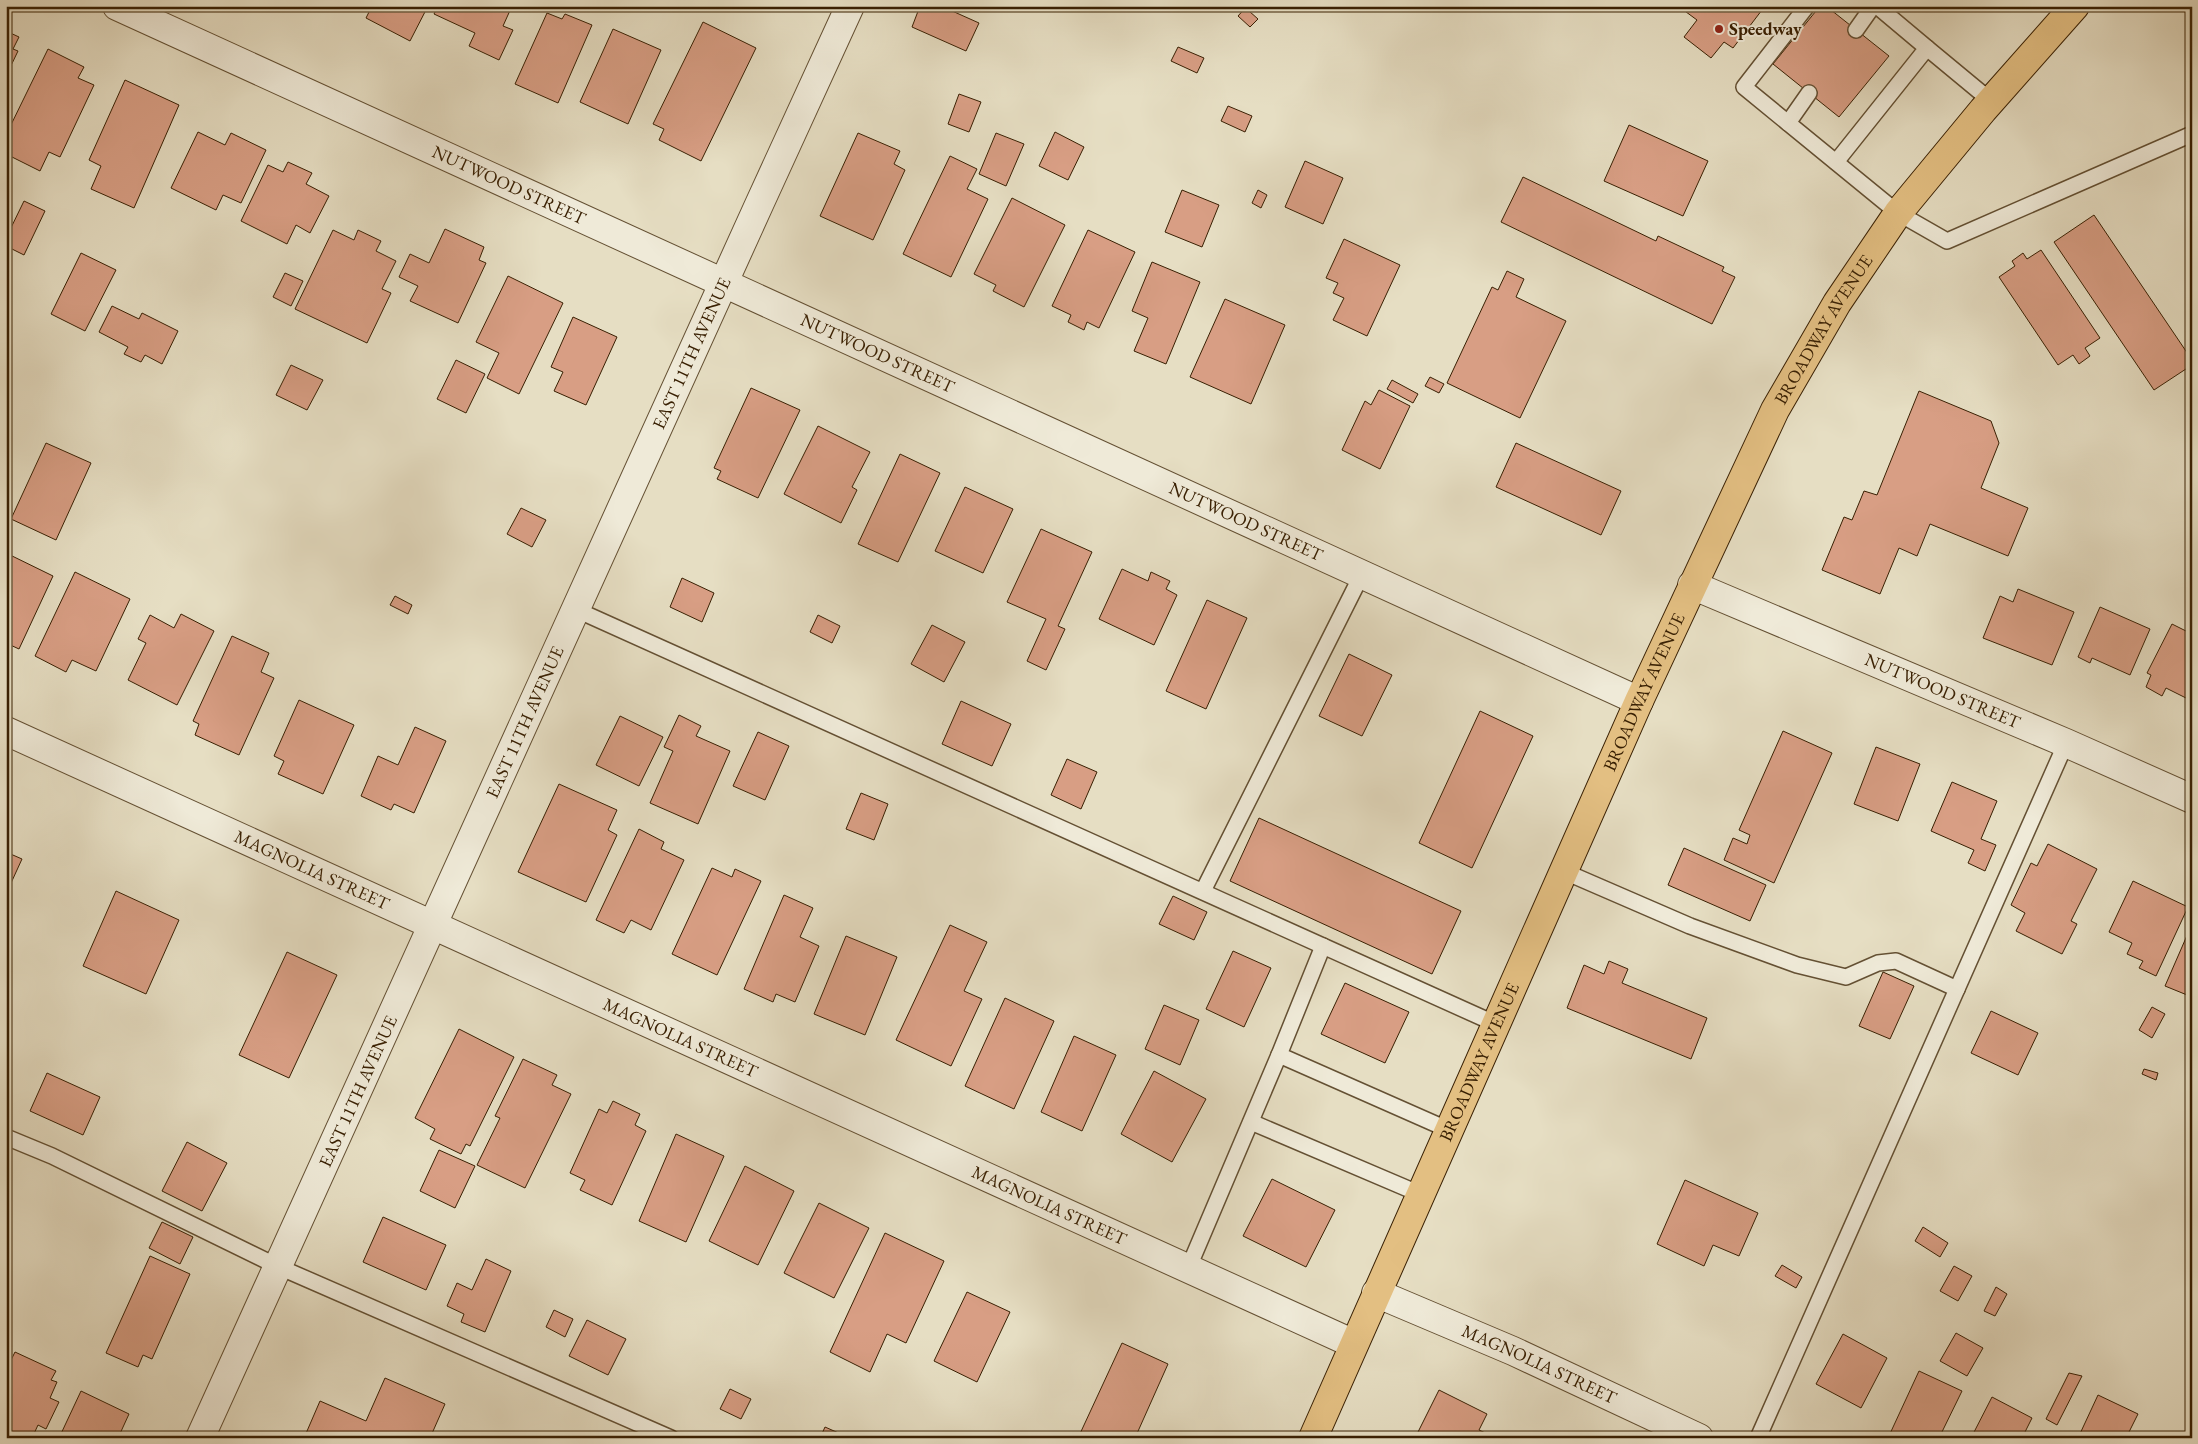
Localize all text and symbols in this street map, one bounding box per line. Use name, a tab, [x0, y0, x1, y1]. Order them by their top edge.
place label: Speedway	[1729, 17, 1802, 40]
marker: Speedway	[1713, 23, 1725, 35]
street label: NUTWOOD STREET	[429, 140, 591, 230]
street label: BROADWAY AVENUE	[1769, 250, 1877, 408]
street label: EAST 11TH AVENUE	[647, 273, 735, 432]
street label: NUTWOOD STREET	[797, 308, 959, 398]
street label: NUTWOOD STREET	[1166, 476, 1327, 566]
street label: BROADWAY AVENUE	[1597, 609, 1690, 775]
street label: EAST 11TH AVENUE	[480, 642, 569, 802]
street label: NUTWOOD STREET	[1862, 647, 2025, 734]
street label: MAGNOLIA STREET	[231, 824, 394, 915]
street label: BROADWAY AVENUE	[1434, 979, 1524, 1145]
street label: MAGNOLIA STREET	[600, 992, 763, 1083]
street label: EAST 11TH AVENUE	[313, 1012, 402, 1171]
street label: MAGNOLIA STREET	[968, 1160, 1131, 1250]
street label: MAGNOLIA STREET	[1458, 1319, 1621, 1409]

